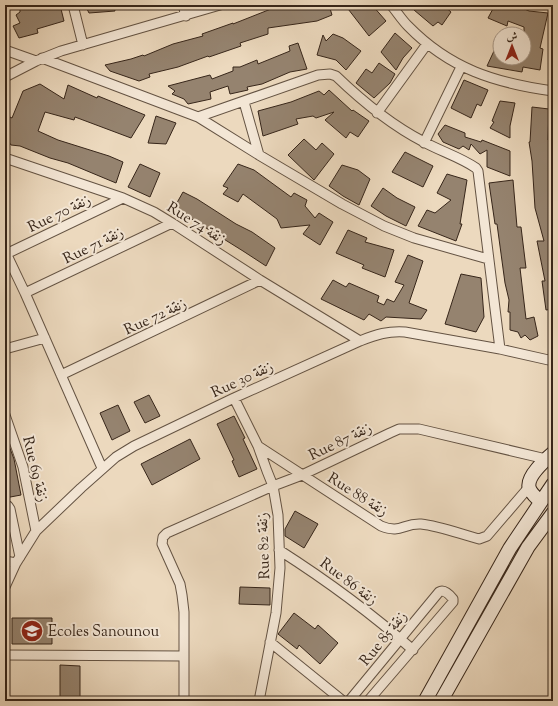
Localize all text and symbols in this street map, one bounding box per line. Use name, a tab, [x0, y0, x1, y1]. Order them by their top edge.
north arrow	[492, 26, 532, 66]
text: ش	[507, 29, 518, 45]
street label: Rue 70 زنقة	[25, 190, 95, 239]
street label: Rue 74 زنقة	[162, 198, 230, 251]
street label: Rue 71 زنقة	[60, 223, 128, 270]
street label: Rue 72 زنقة	[121, 294, 190, 341]
street label: Rue 30 زنقة	[208, 357, 277, 404]
street label: Rue 87 زنقة	[306, 418, 376, 467]
street label: Rue 69 زنقة	[16, 434, 53, 505]
street label: Rue 88 زنقة	[323, 468, 391, 522]
street label: Rue 82 زنقة	[253, 512, 276, 580]
street label: Rue 86 زنقة	[315, 553, 381, 611]
street label: Rue 85 زنقة	[355, 607, 413, 671]
school or university icon: Ecoles Sanounou	[19, 618, 45, 644]
place label: Ecoles Sanounou	[48, 622, 159, 643]

